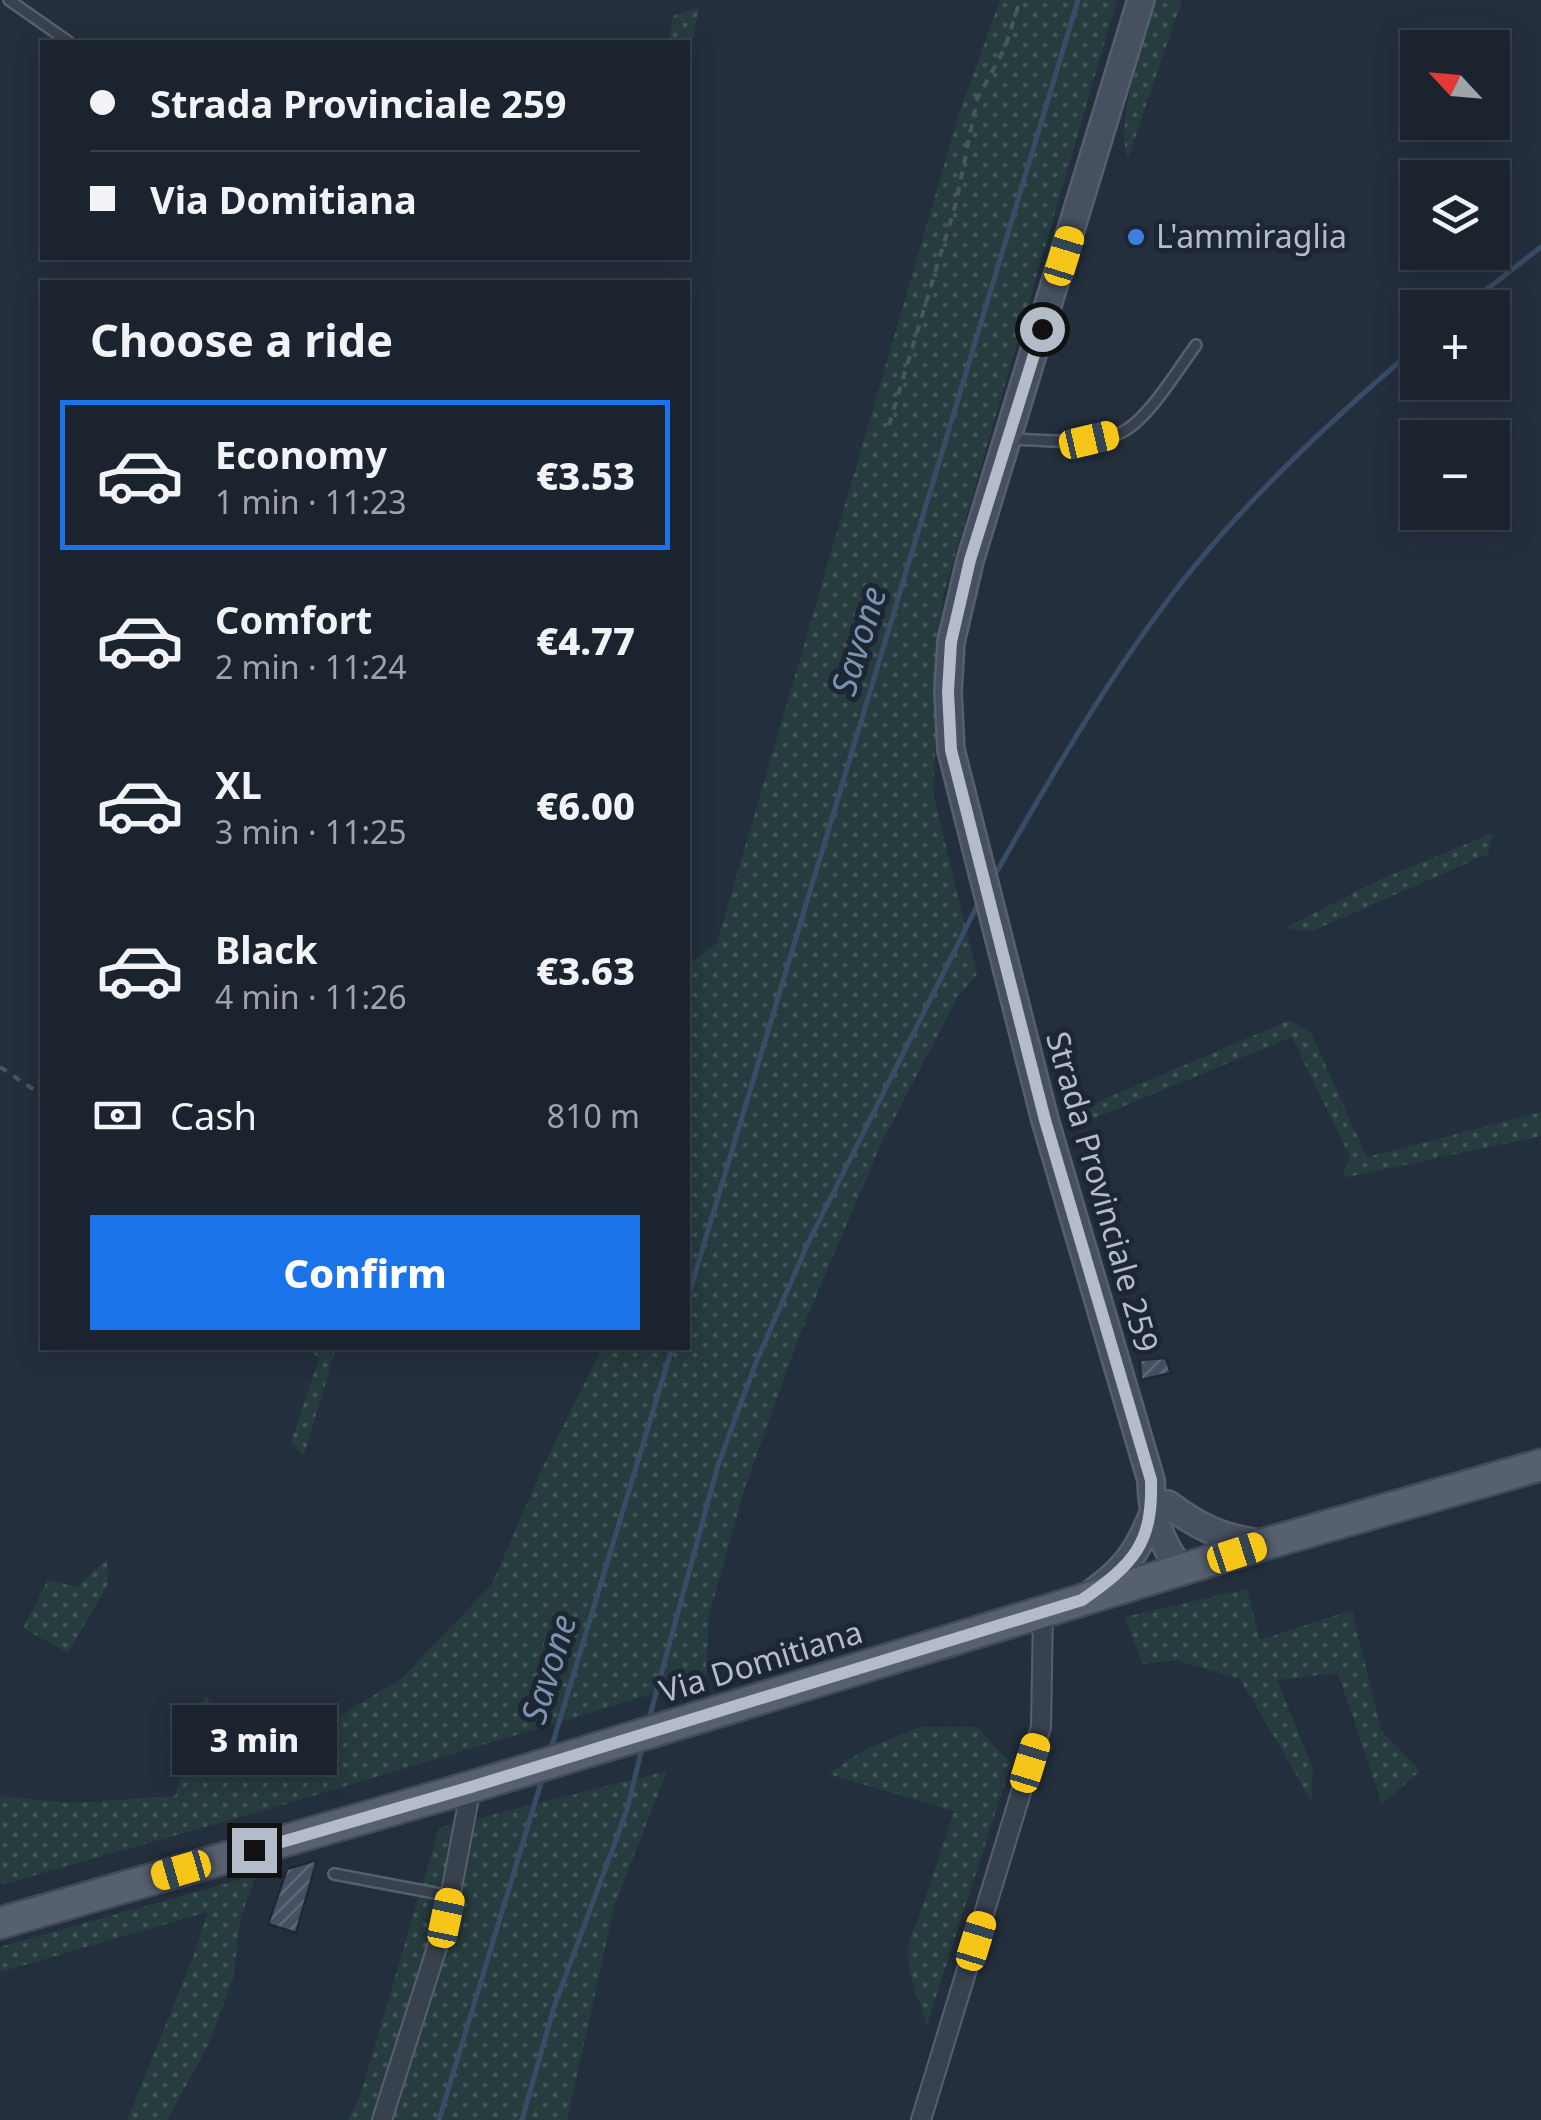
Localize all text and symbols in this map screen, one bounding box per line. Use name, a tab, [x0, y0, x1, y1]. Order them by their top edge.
north arrow	[1400, 30, 1510, 140]
map controls	[1400, 30, 1510, 530]
text: Strada Provinciale 259	[150, 77, 566, 129]
button: layers	[1400, 160, 1510, 270]
text: Via Domitiana	[150, 173, 417, 225]
place label: L'ammiraglia	[1156, 214, 1347, 257]
car	[1041, 223, 1087, 289]
marker: L'ammiraglia	[1125, 226, 1147, 248]
button: +	[1400, 290, 1510, 400]
route start	[1020, 307, 1065, 352]
text: Choose a ride	[90, 309, 393, 370]
car	[1056, 419, 1122, 461]
button: −	[1400, 420, 1510, 530]
text: Economy	[215, 428, 387, 480]
icon: car	[95, 430, 185, 520]
text: €3.53	[536, 449, 635, 501]
text: 1 min · 11:23	[215, 480, 407, 523]
water label: Savone	[819, 580, 896, 701]
text: Comfort	[215, 593, 372, 645]
icon: car	[95, 595, 185, 685]
text: €4.77	[536, 614, 635, 666]
text: 2 min · 11:24	[215, 645, 407, 688]
text: XL	[215, 758, 262, 810]
icon: car	[95, 760, 185, 850]
text: €6.00	[536, 779, 635, 831]
text: 3 min · 11:25	[215, 810, 407, 853]
text: Black	[215, 923, 318, 975]
icon: car	[95, 925, 185, 1015]
text: €3.63	[536, 944, 635, 996]
text: 4 min · 11:26	[215, 975, 407, 1018]
street label: Strada Provinciale 259	[1037, 1026, 1170, 1357]
icon: cash	[90, 1088, 145, 1143]
text: Cash	[170, 1089, 257, 1141]
text: 810 m	[547, 1094, 640, 1137]
button: Confirm	[90, 1215, 640, 1330]
car	[1204, 1529, 1270, 1577]
water label: Savone	[509, 1608, 586, 1729]
street label: Via Domitiana	[654, 1609, 867, 1712]
callout: 3 min	[172, 1705, 336, 1775]
text: 3 min	[210, 1718, 299, 1761]
car	[1007, 1730, 1053, 1796]
route end	[232, 1828, 277, 1873]
car	[148, 1847, 214, 1893]
car	[425, 1886, 467, 1950]
car	[953, 1908, 999, 1974]

